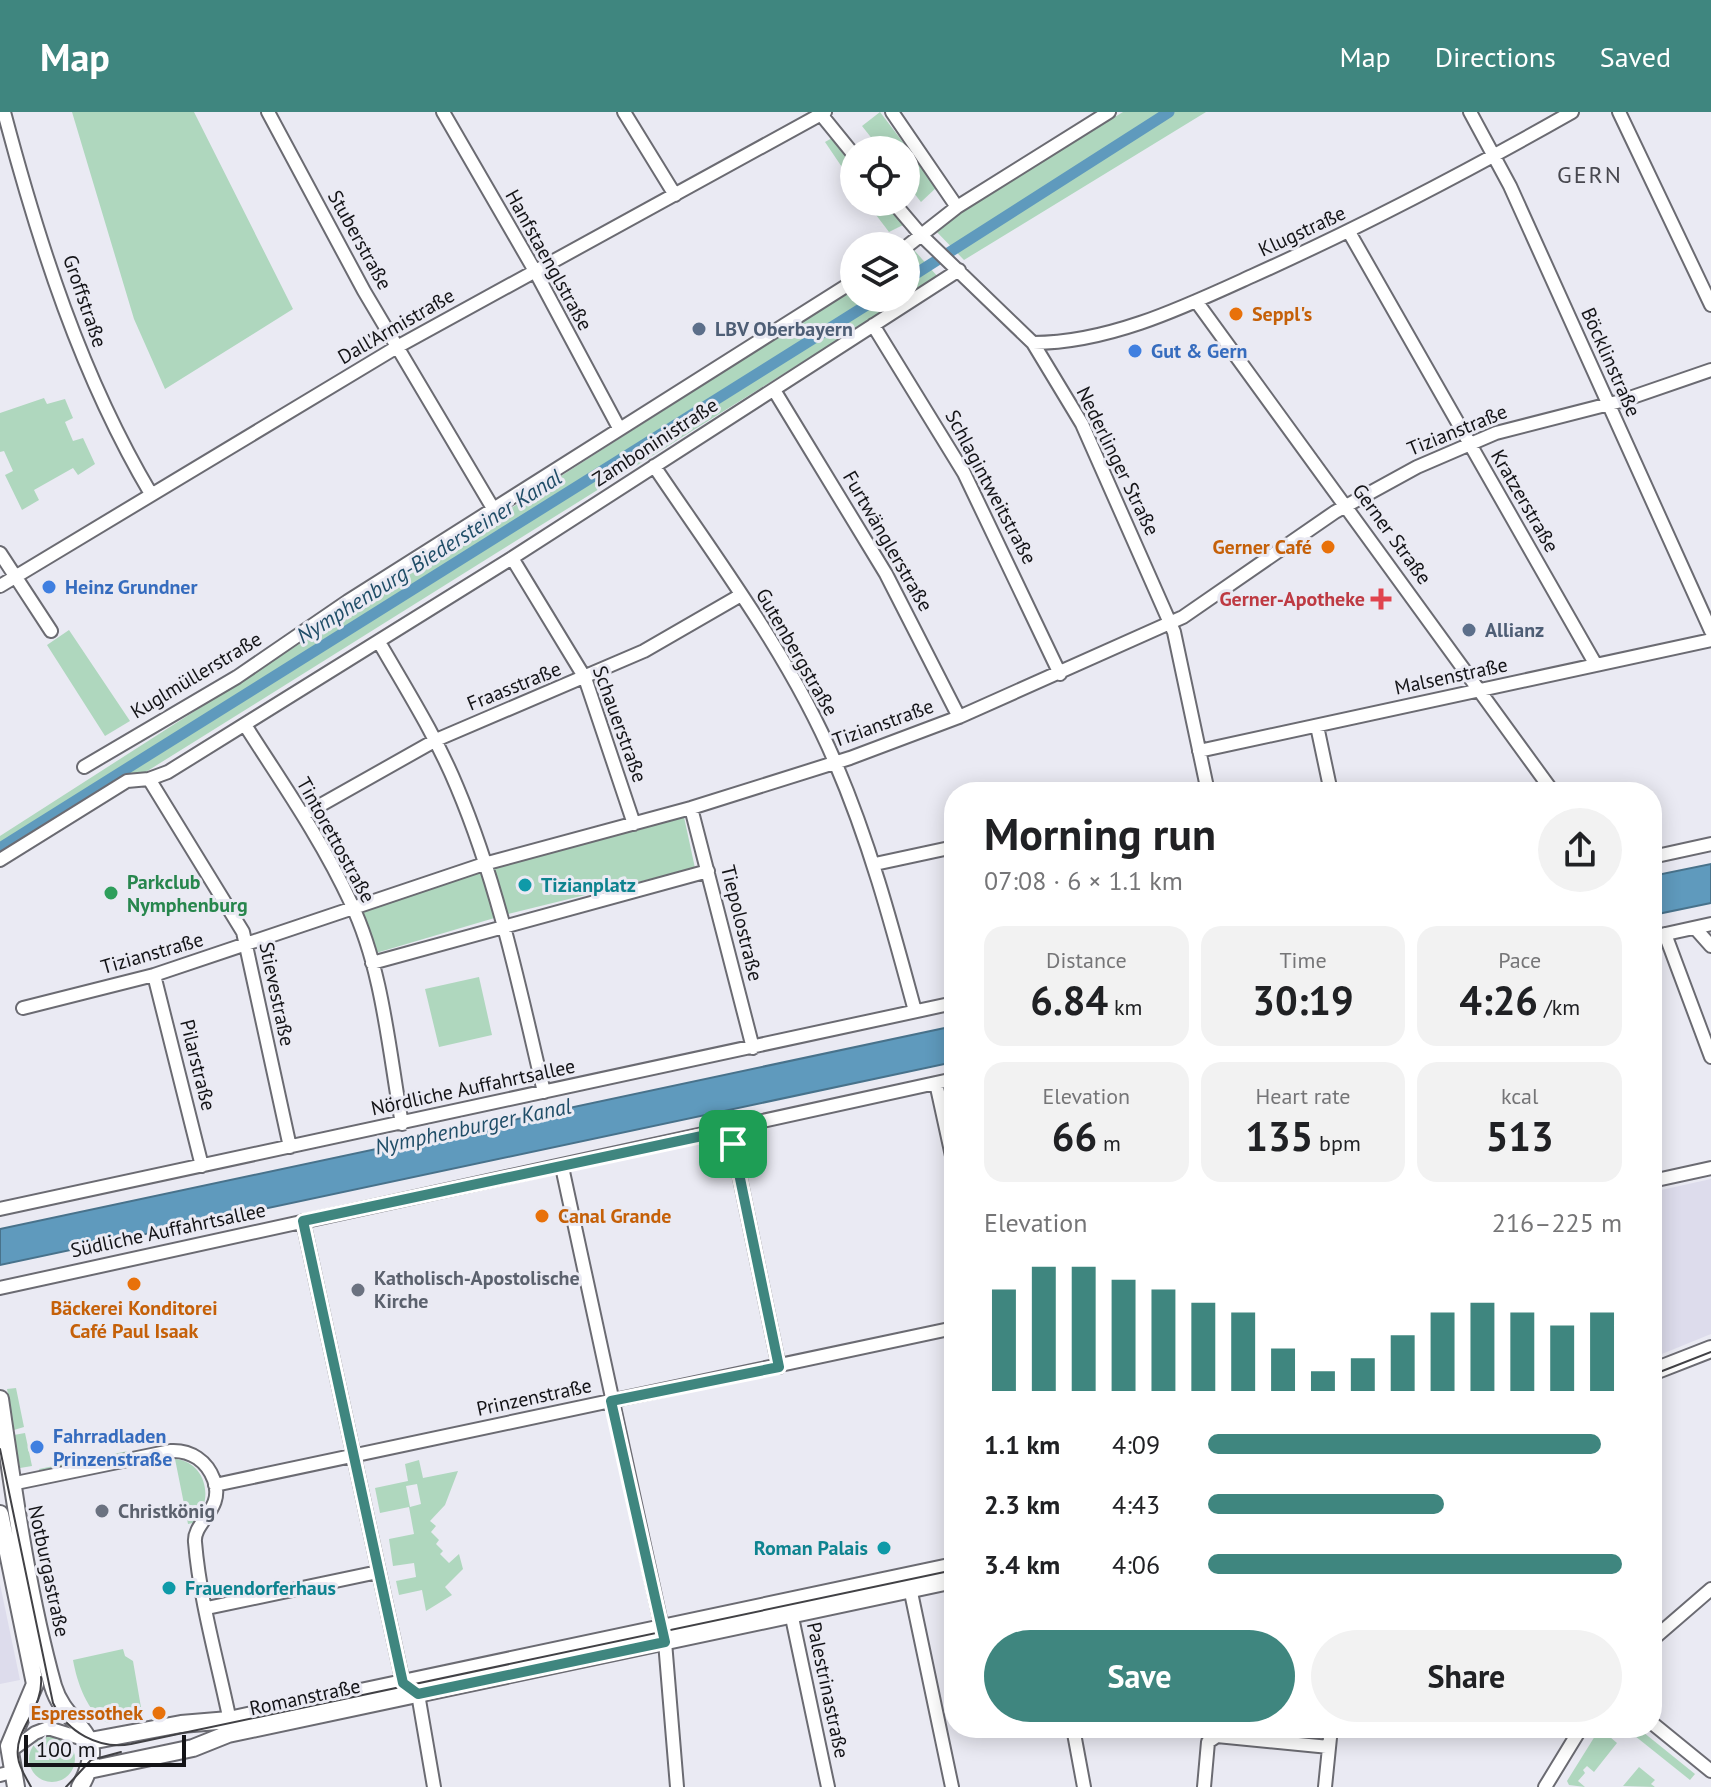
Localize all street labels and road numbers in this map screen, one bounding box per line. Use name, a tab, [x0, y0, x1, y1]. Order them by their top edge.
street label: Hanfstaenglstraße	[499, 185, 599, 335]
street label: Stuberstraße	[322, 186, 398, 294]
street label: Klugstraße	[1254, 199, 1350, 263]
street label: Groffstraße	[57, 251, 113, 351]
street label: Dall'Armistraße	[333, 282, 459, 370]
street label: Böcklinstraße	[1575, 303, 1647, 421]
street label: Nederlinger Straße	[1071, 382, 1165, 540]
street label: Zamboninistraße	[587, 392, 723, 492]
street label: Tizianstraße	[1403, 398, 1511, 462]
street label: Schlagintweitstraße	[939, 405, 1043, 569]
street label: Kratzerstraße	[1485, 445, 1565, 557]
street label: Furtwänglerstraße	[837, 466, 939, 616]
street label: Gerner Straße	[1347, 478, 1437, 590]
street label: Gutenbergstraße	[750, 584, 844, 720]
street label: Kuglmüllerstraße	[126, 626, 266, 724]
street label: Malsenstraße	[1392, 651, 1510, 701]
street label: Fraasstraße	[463, 655, 565, 717]
street label: Schauerstraße	[587, 662, 653, 786]
street label: Tizianstraße	[829, 693, 937, 753]
street label: Tintorettostraße	[291, 773, 381, 907]
street label: Tiepolostraße	[715, 862, 769, 984]
street label: Tizianstraße	[98, 926, 206, 980]
street label: Stievestraße	[253, 939, 301, 1049]
street label: Pilarstraße	[174, 1017, 222, 1113]
street label: Nördliche Auffahrtsallee	[368, 1053, 578, 1121]
street label: Südliche Auffahrtsallee	[68, 1197, 268, 1263]
street label: Prinzenstraße	[474, 1372, 594, 1422]
street label: Notburgastraße	[22, 1503, 76, 1639]
street label: Palestrinastraße	[801, 1620, 855, 1760]
street label: Romanstraße	[247, 1673, 363, 1721]

